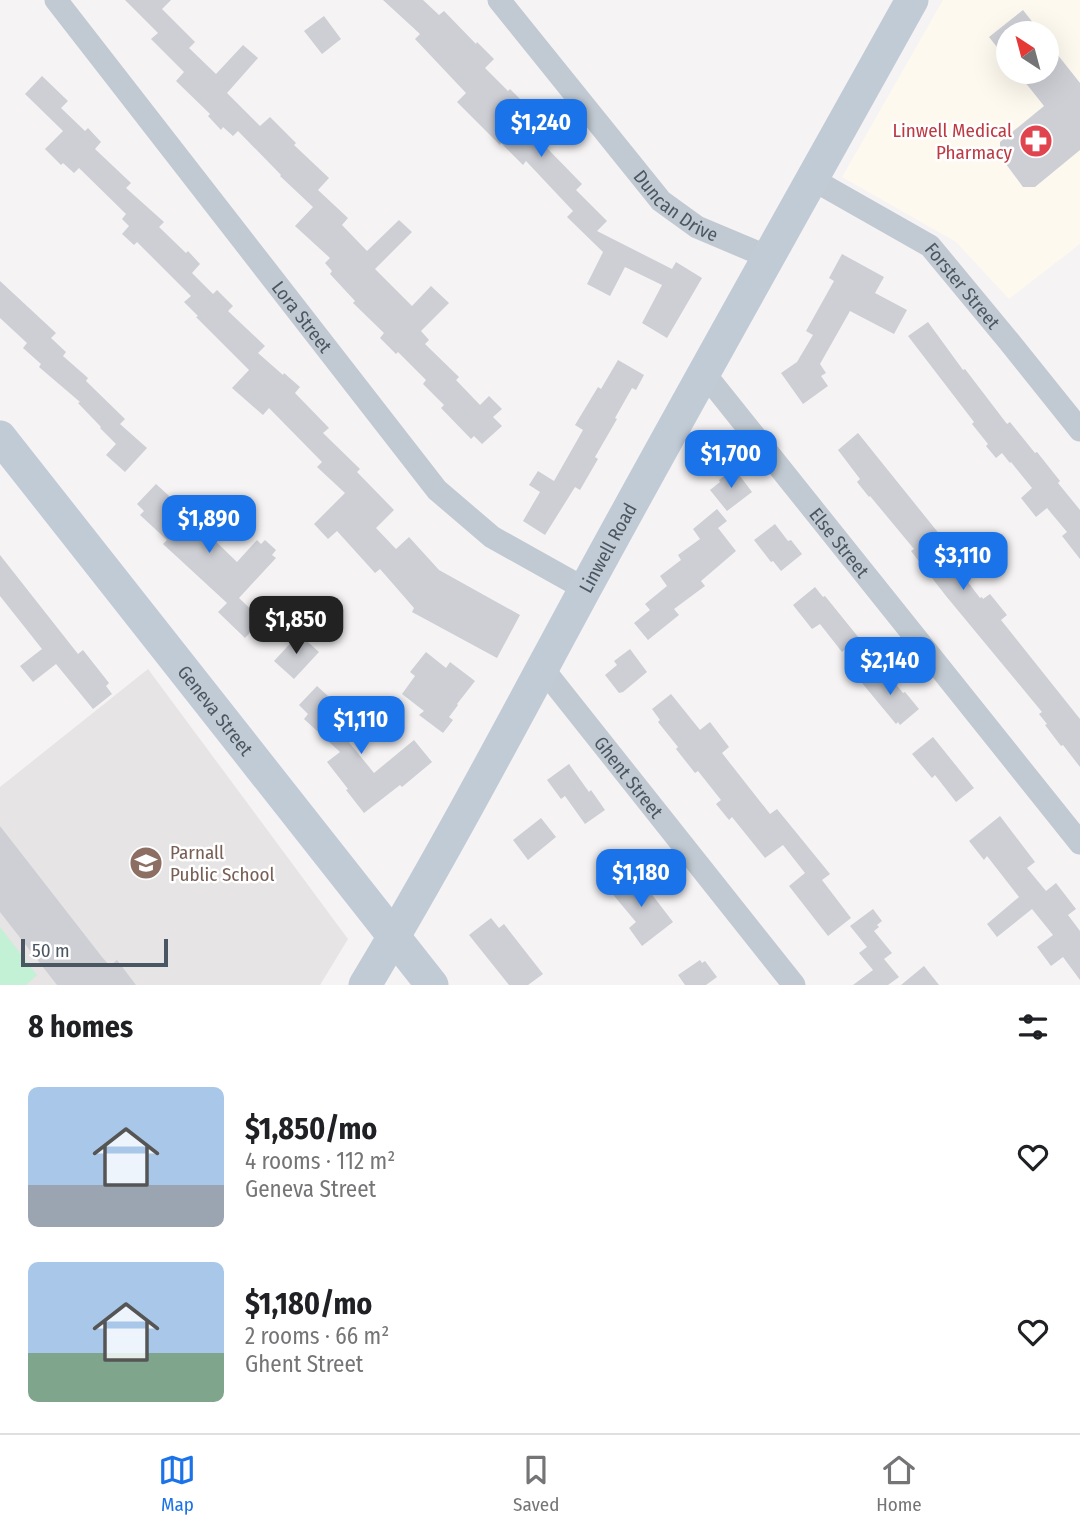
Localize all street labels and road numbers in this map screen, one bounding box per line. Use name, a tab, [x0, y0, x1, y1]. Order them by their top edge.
street label: Duncan Drive	[629, 165, 722, 246]
street label: Forster Street	[920, 238, 1006, 334]
street label: Lora Street	[267, 276, 338, 358]
street label: Linwell Road	[574, 499, 641, 597]
street label: Else Street	[805, 503, 875, 582]
street label: Geneva Street	[173, 661, 258, 761]
street label: Ghent Street	[589, 732, 669, 823]

